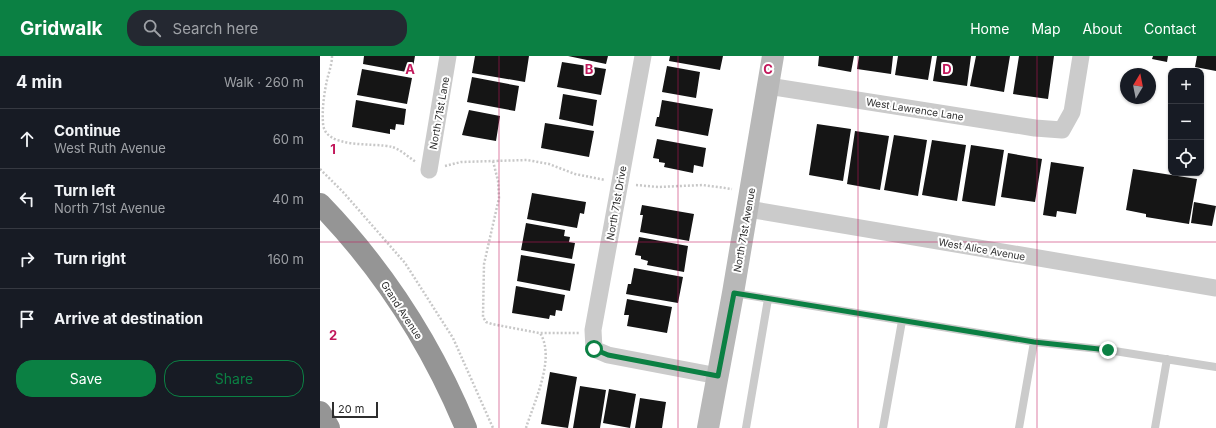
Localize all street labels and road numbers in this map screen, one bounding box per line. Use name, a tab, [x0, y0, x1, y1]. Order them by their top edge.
street label: North 71st Lane	[427, 76, 451, 150]
street label: West Lawrence Lane	[865, 95, 965, 123]
street label: North 71st Drive	[604, 165, 628, 241]
street label: North 71st Avenue	[731, 187, 757, 273]
street label: West Alice Avenue	[938, 235, 1026, 263]
street label: Grand Avenue	[379, 279, 425, 341]

